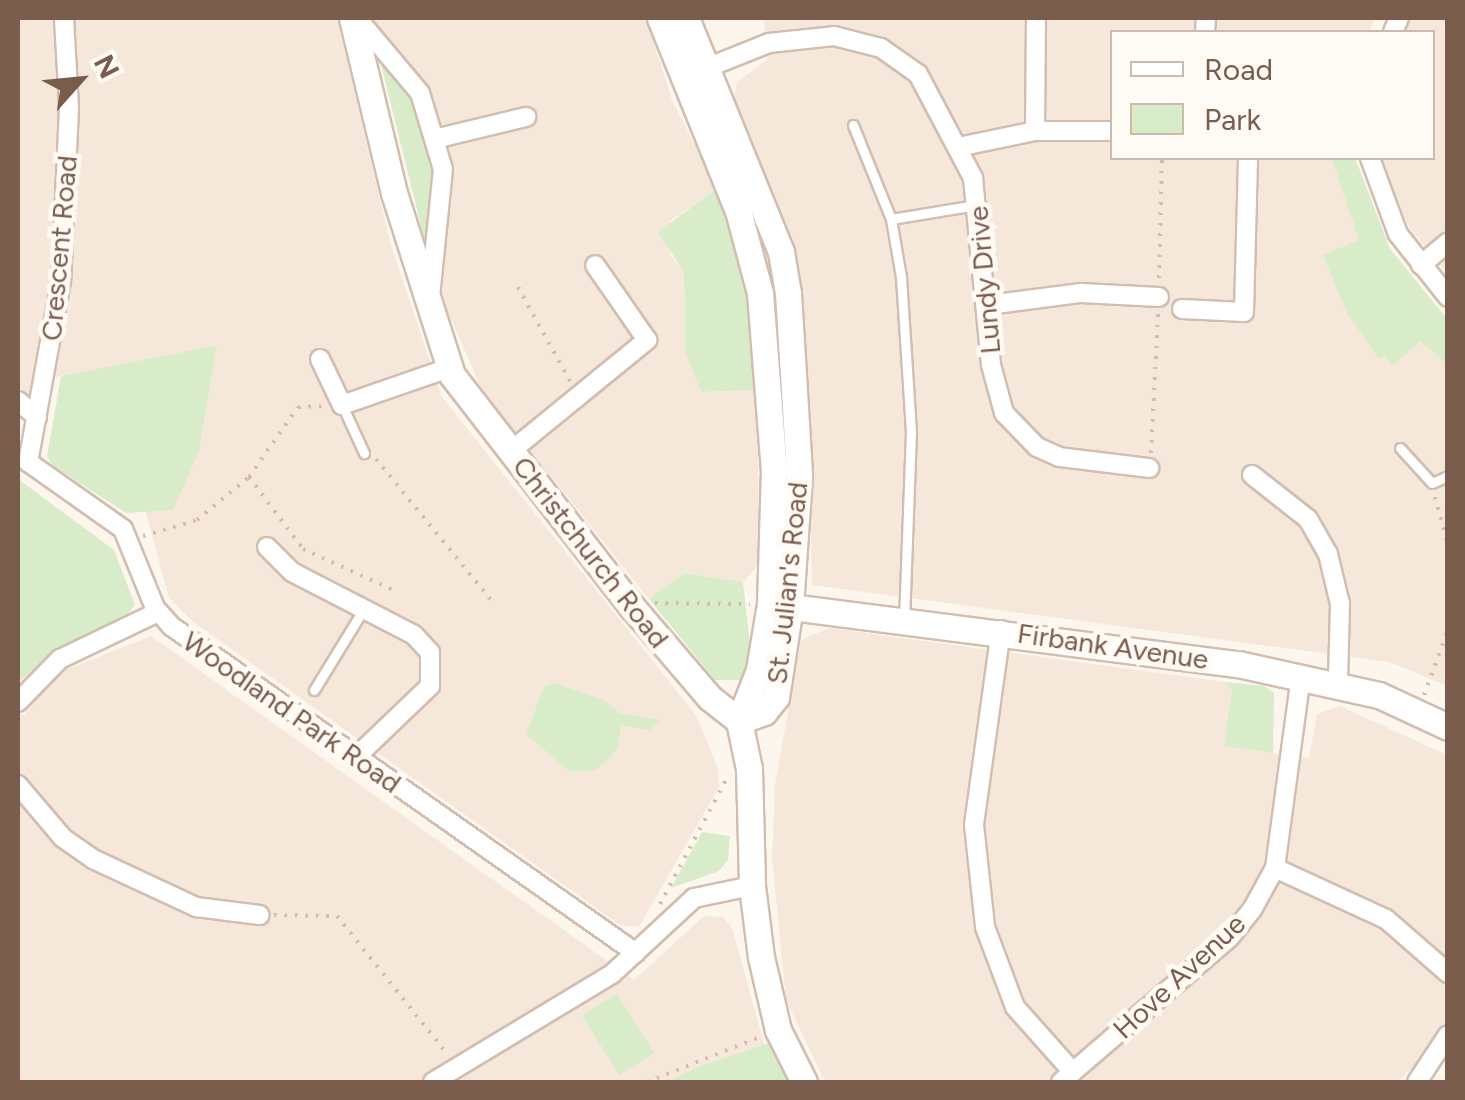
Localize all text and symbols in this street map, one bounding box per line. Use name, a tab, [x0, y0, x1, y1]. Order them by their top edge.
north arrow	[30, 30, 130, 130]
legend	[1110, 30, 1435, 160]
text: N	[87, 49, 127, 84]
text: Road	[1204, 51, 1273, 88]
text: Park	[1204, 101, 1261, 138]
street label: Crescent Road	[34, 154, 84, 342]
street label: Lundy Drive	[961, 205, 1007, 355]
street label: Christchurch Road	[506, 450, 676, 654]
street label: St. Julian's Road	[760, 480, 814, 686]
street label: Firbank Avenue	[1015, 616, 1211, 676]
street label: Woodland Park Road	[176, 624, 408, 800]
street label: Hove Avenue	[1106, 906, 1252, 1046]

